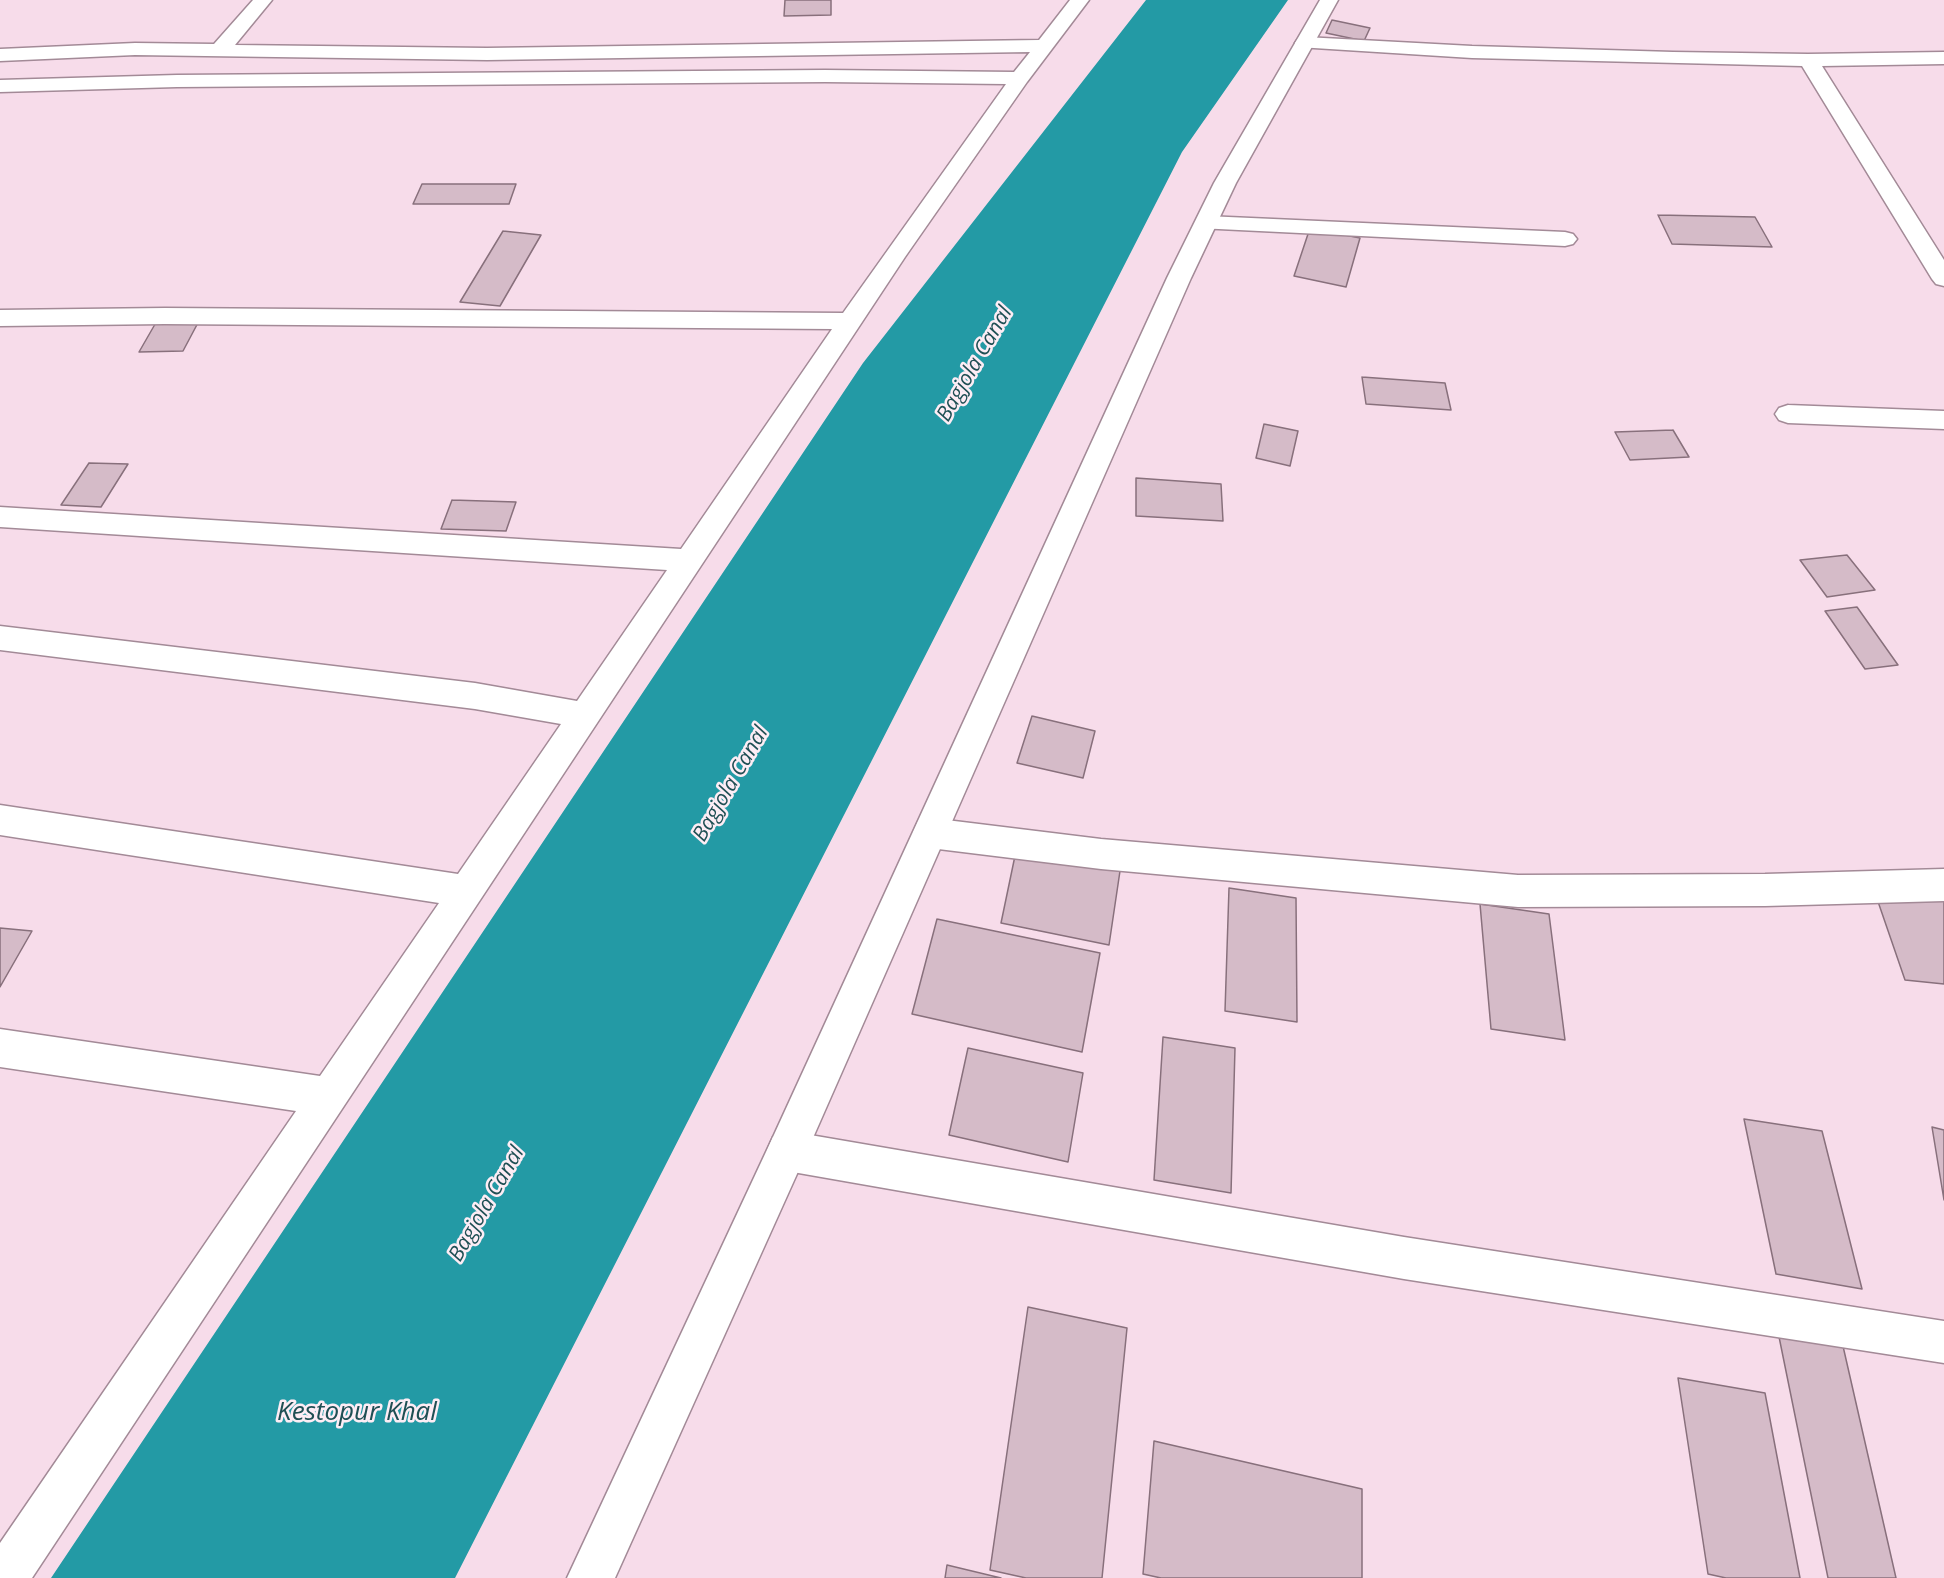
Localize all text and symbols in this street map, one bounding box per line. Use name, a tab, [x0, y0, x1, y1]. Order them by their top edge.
water label: Bagjola Canal	[932, 302, 1018, 426]
water label: Bagjola Canal	[688, 722, 774, 846]
water label: Bagjola Canal	[444, 1142, 530, 1266]
water label: Kestopur Khal	[277, 1397, 437, 1429]

